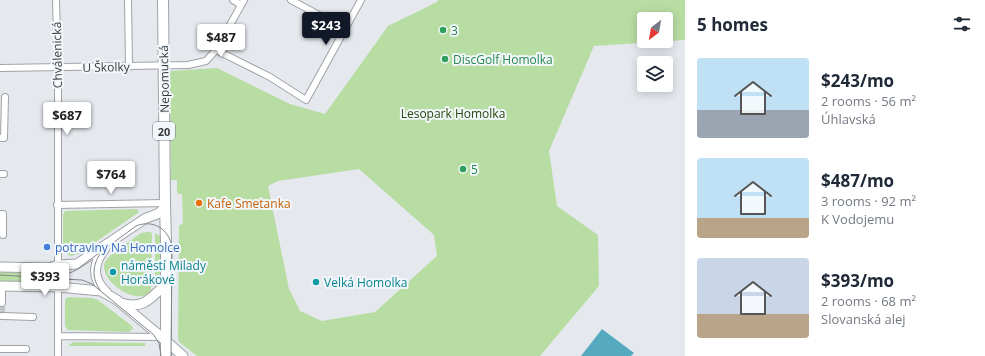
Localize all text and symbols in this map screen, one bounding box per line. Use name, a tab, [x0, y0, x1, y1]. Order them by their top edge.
pin: $243	[302, 12, 350, 46]
north arrow	[637, 12, 673, 48]
map controls	[637, 12, 673, 92]
text: 5 homes	[697, 13, 768, 36]
icon: filters	[951, 13, 973, 35]
text: $243	[311, 16, 341, 34]
street label: Chválenická	[48, 22, 66, 88]
place label: 3	[451, 22, 458, 39]
pin: $487	[197, 24, 245, 58]
marker: 3	[438, 25, 448, 35]
text: $487	[206, 28, 236, 46]
street label: Nepomucká	[155, 45, 173, 113]
place label: DiscGolf Homolka	[453, 51, 553, 68]
marker: DiscGolf Homolka	[440, 54, 450, 64]
button: layers	[637, 56, 673, 92]
street label: U Školky	[82, 58, 131, 76]
text: $243/mo	[821, 69, 894, 92]
icon: home	[729, 74, 777, 122]
text: 2 rooms · 56 m²	[821, 92, 916, 110]
pin: $687	[43, 102, 91, 136]
park label: Lesopark Homolka	[401, 105, 505, 122]
text: $687	[52, 106, 82, 124]
text: Úhlavská	[821, 110, 876, 128]
road number: 20	[153, 122, 175, 140]
pin: $764	[87, 161, 135, 195]
place label: 5	[471, 161, 478, 178]
marker: 5	[458, 164, 468, 174]
text: $764	[96, 165, 126, 183]
text: $487/mo	[821, 169, 894, 192]
icon: home	[729, 174, 777, 222]
text: 3 rooms · 92 m²	[821, 192, 916, 210]
place label: Kafe Smetanka	[207, 195, 291, 212]
marker: Kafe Smetanka	[194, 198, 204, 208]
text: K Vodojemu	[821, 210, 894, 228]
place label: potraviny Na Homolce	[55, 239, 180, 256]
marker: potraviny Na Homolce	[42, 242, 52, 252]
place label: náměstí Milady Horákové	[121, 257, 207, 288]
pin: $393	[21, 263, 69, 297]
text: $393	[30, 267, 60, 285]
marker: náměstí Milady Horákové	[108, 267, 118, 277]
text: $393/mo	[821, 269, 894, 292]
place label: Velká Homolka	[324, 274, 407, 291]
icon: home	[729, 274, 777, 322]
marker: Velká Homolka	[311, 277, 321, 287]
text: 2 rooms · 68 m²	[821, 292, 916, 310]
text: Slovanská alej	[821, 310, 906, 328]

